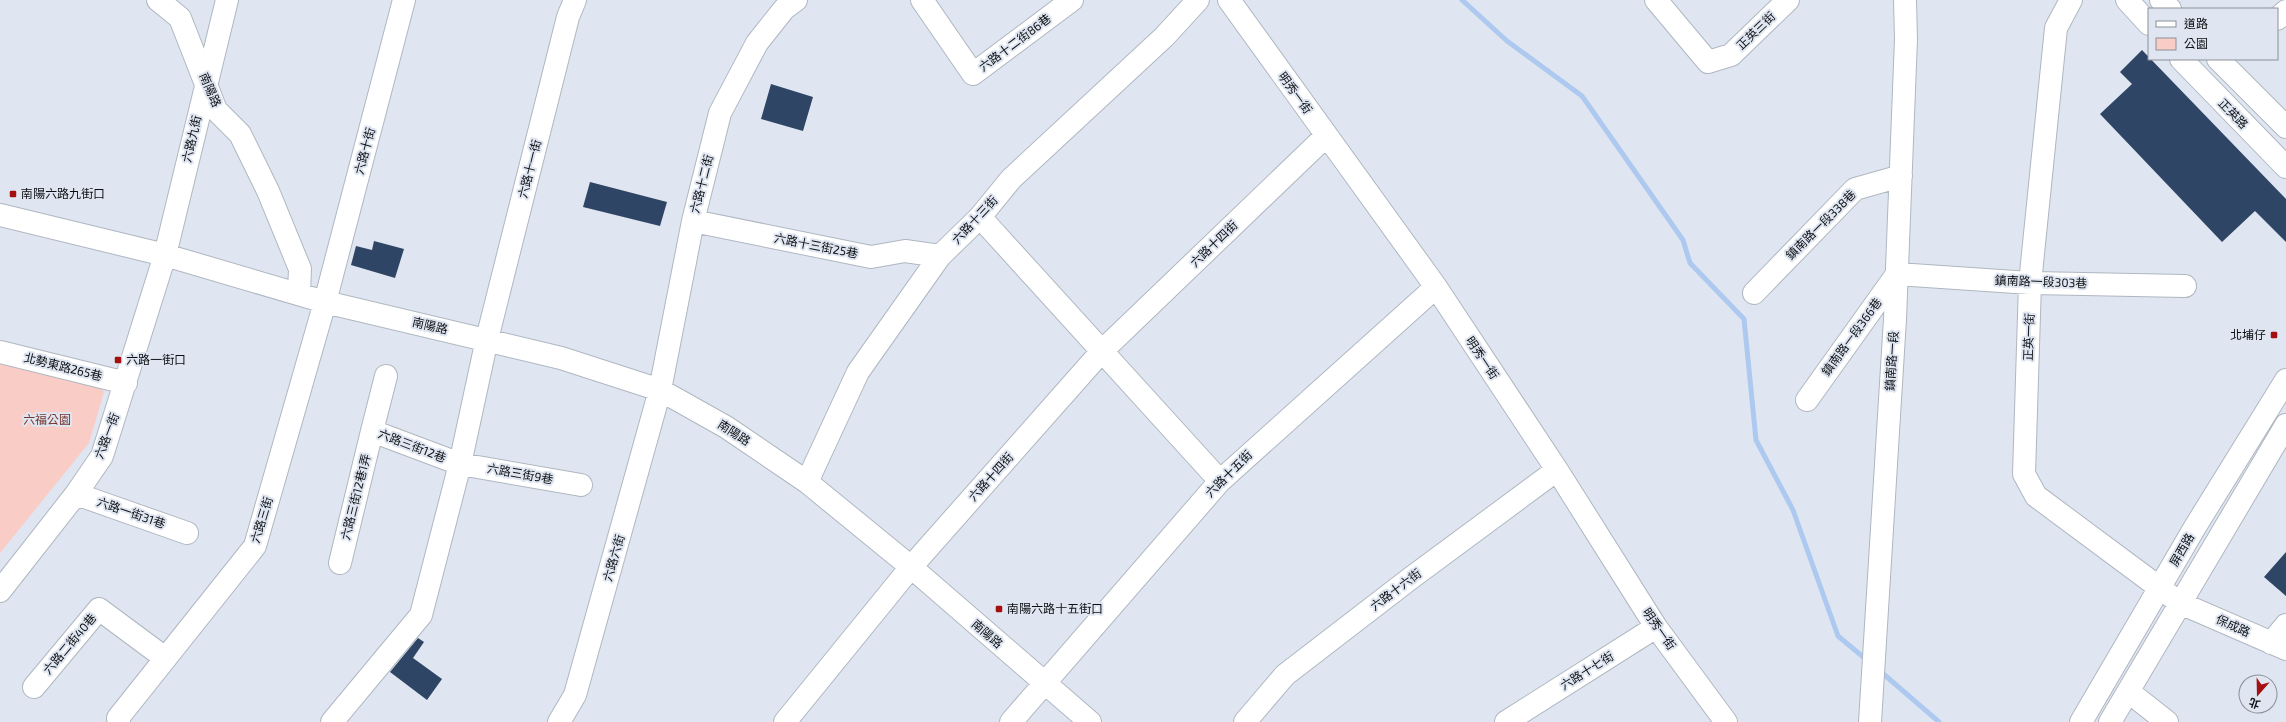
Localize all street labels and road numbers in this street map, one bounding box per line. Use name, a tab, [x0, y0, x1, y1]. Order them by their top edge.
street label: 正英三街	[1733, 9, 1777, 52]
street label: 六路十二街86巷	[976, 11, 1053, 74]
street label: 明秀一街	[1276, 69, 1316, 116]
street label: 南陽路	[197, 70, 224, 109]
street label: 正英路	[2216, 95, 2251, 131]
street label: 六路九街	[179, 114, 203, 164]
street label: 六路十街	[351, 126, 377, 176]
street label: 六路十一街	[515, 138, 543, 200]
street label: 六路十二街	[687, 153, 715, 215]
street label: 鎮南路一段338巷	[1783, 187, 1858, 262]
street label: 六路十三街	[949, 193, 1000, 246]
street label: 六路十四街	[1187, 217, 1240, 269]
street label: 六路十三街25巷	[773, 230, 859, 260]
street label: 鎮南路一段303巷	[1995, 272, 2088, 290]
street label: 鎮南路一段366巷	[1818, 295, 1884, 378]
street label: 正英一街	[2020, 313, 2036, 361]
street label: 南陽路	[411, 314, 449, 336]
street label: 鎮南路一段	[1882, 331, 1900, 391]
street label: 明秀一街	[1464, 334, 1502, 381]
street label: 北勢東路265巷	[23, 350, 104, 383]
street label: 六路一街	[91, 411, 121, 461]
street label: 南陽路	[716, 416, 753, 448]
street label: 六路三街12巷	[376, 426, 448, 464]
street label: 六路十五街	[1202, 447, 1254, 499]
street label: 六路十四街	[965, 449, 1016, 503]
street label: 六路三街12巷1弄	[338, 452, 373, 541]
street label: 六路三街9巷	[486, 460, 554, 486]
street label: 六路一街31巷	[95, 494, 167, 530]
street label: 六路三街	[247, 495, 275, 545]
street label: 屏西路	[2166, 530, 2196, 569]
street label: 六路六街	[600, 533, 626, 583]
street label: 六路十六街	[1367, 566, 1424, 613]
street label: 明秀一街	[1640, 605, 1679, 652]
street label: 六路二街40巷	[40, 610, 99, 676]
street label: 保成路	[2214, 611, 2253, 639]
street label: 南陽路	[969, 616, 1006, 650]
street label: 六路十七街	[1557, 648, 1616, 692]

